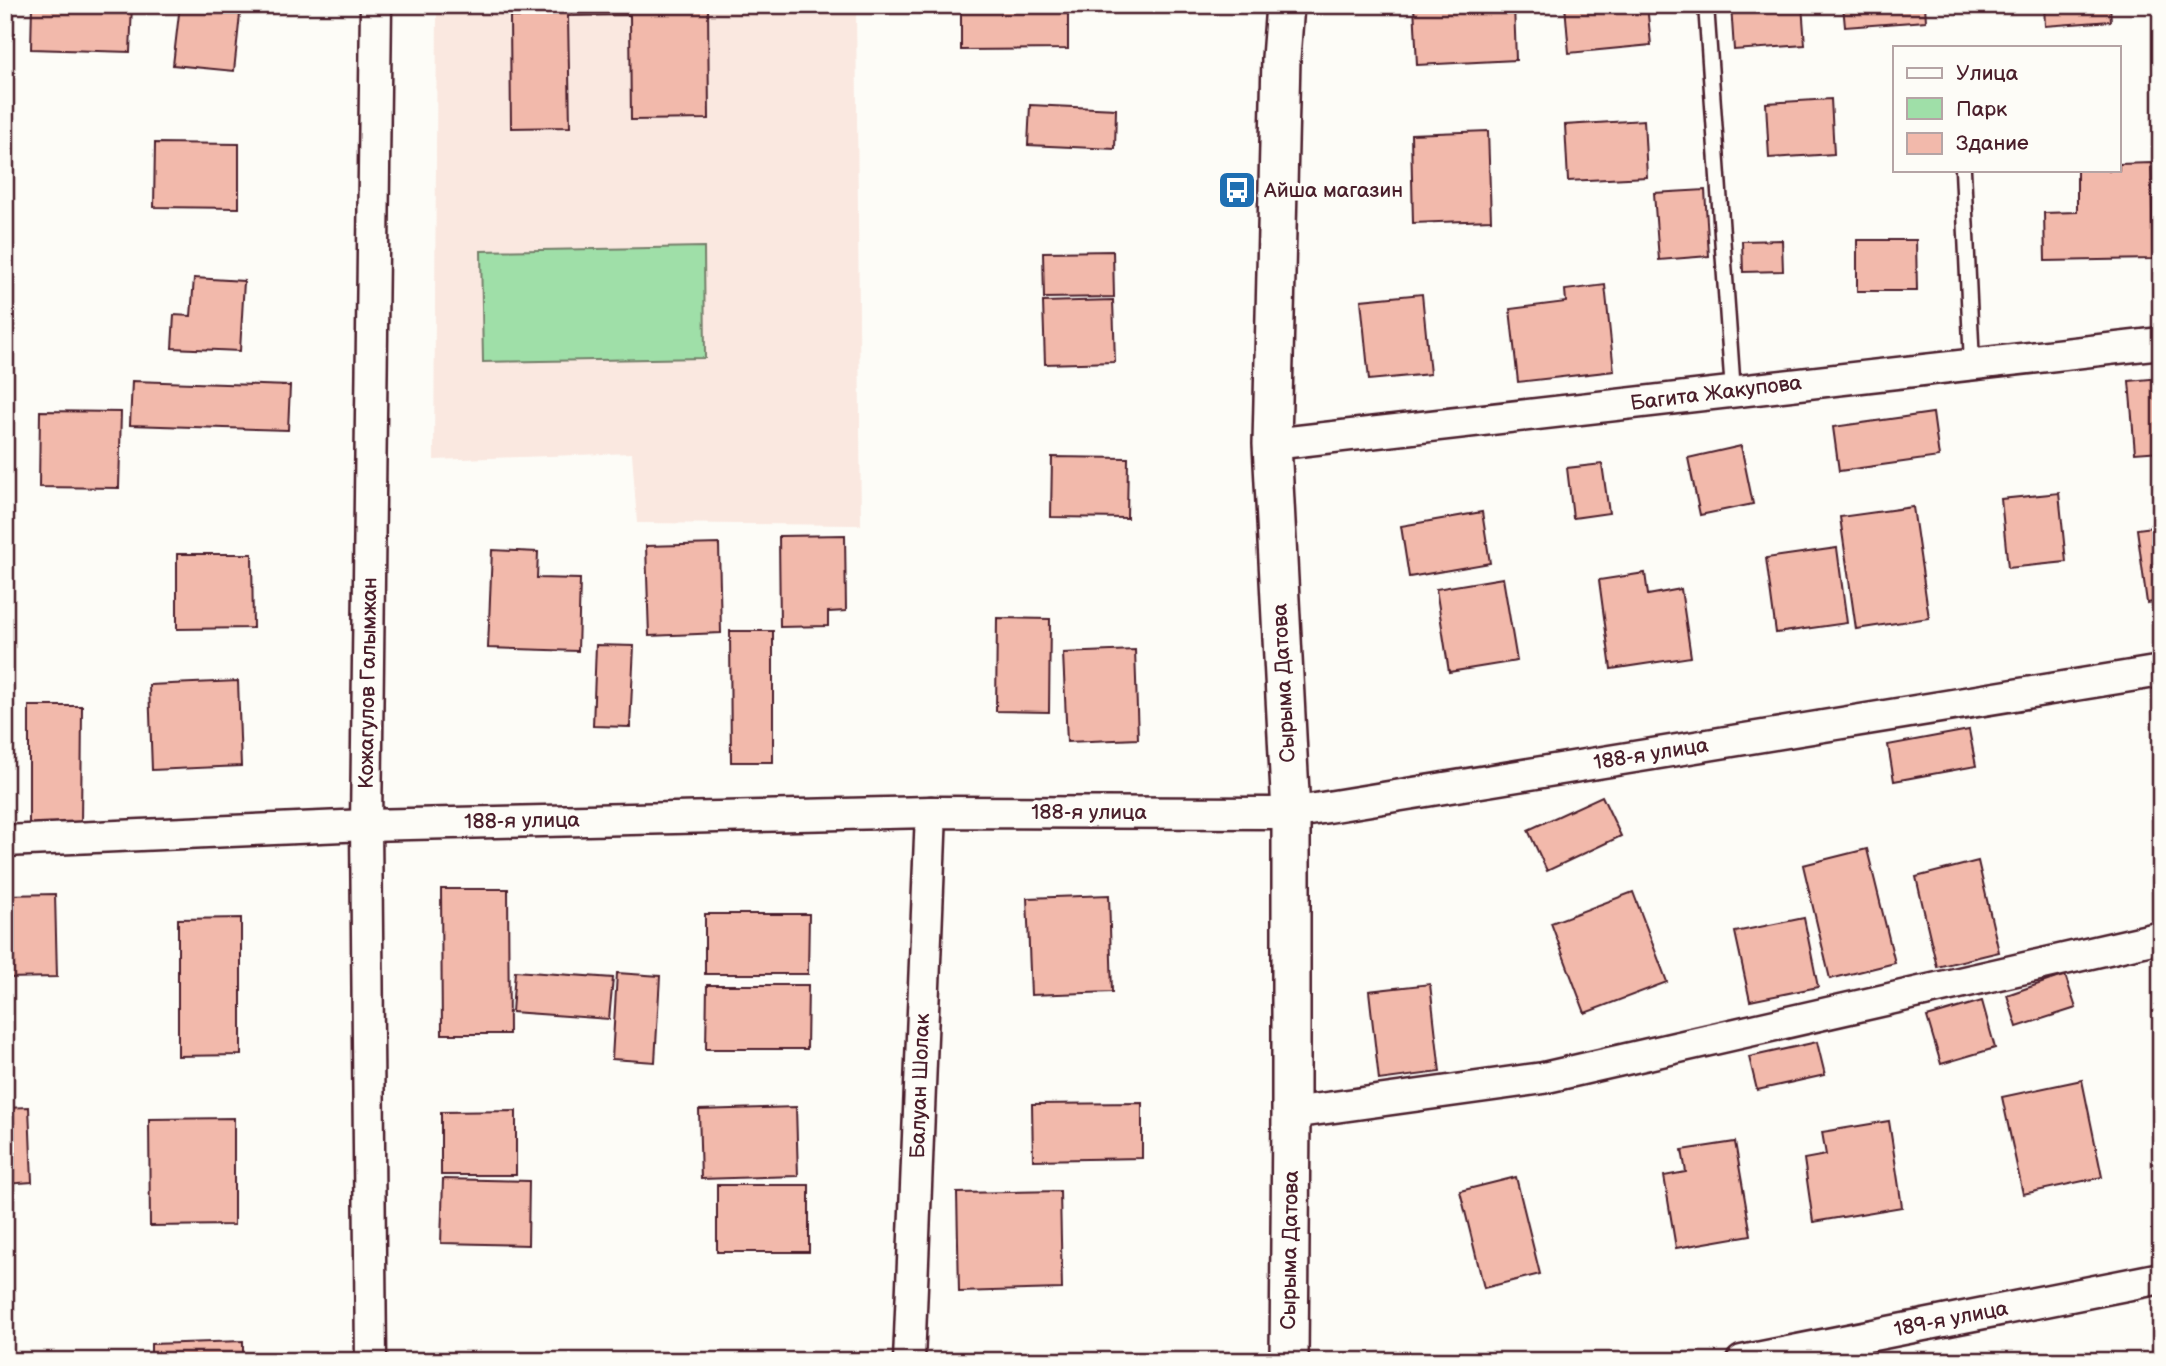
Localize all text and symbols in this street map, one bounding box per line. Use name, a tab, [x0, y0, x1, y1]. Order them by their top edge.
legend	[1893, 46, 2120, 172]
text: Улица	[1956, 61, 2019, 86]
text: Парк	[1956, 97, 2007, 122]
text: Здание	[1956, 131, 2029, 156]
bus stop icon: Айша магазин	[1216, 169, 1258, 211]
place label: Айша магазин	[1263, 178, 1403, 203]
street label: Багита Жакупова	[1629, 370, 1804, 416]
street label: Кожагулов Галымжан	[354, 577, 382, 789]
street label: Сырыма Датова	[1267, 602, 1301, 763]
street label: 188-я улица	[1592, 733, 1711, 775]
street label: 188-я улица	[1031, 800, 1147, 825]
street label: 188-я улица	[464, 807, 581, 835]
street label: Балуан Шолак	[905, 1013, 935, 1159]
street label: Сырыма Датова	[1276, 1170, 1304, 1330]
street label: 189-я улица	[1892, 1296, 2011, 1342]

